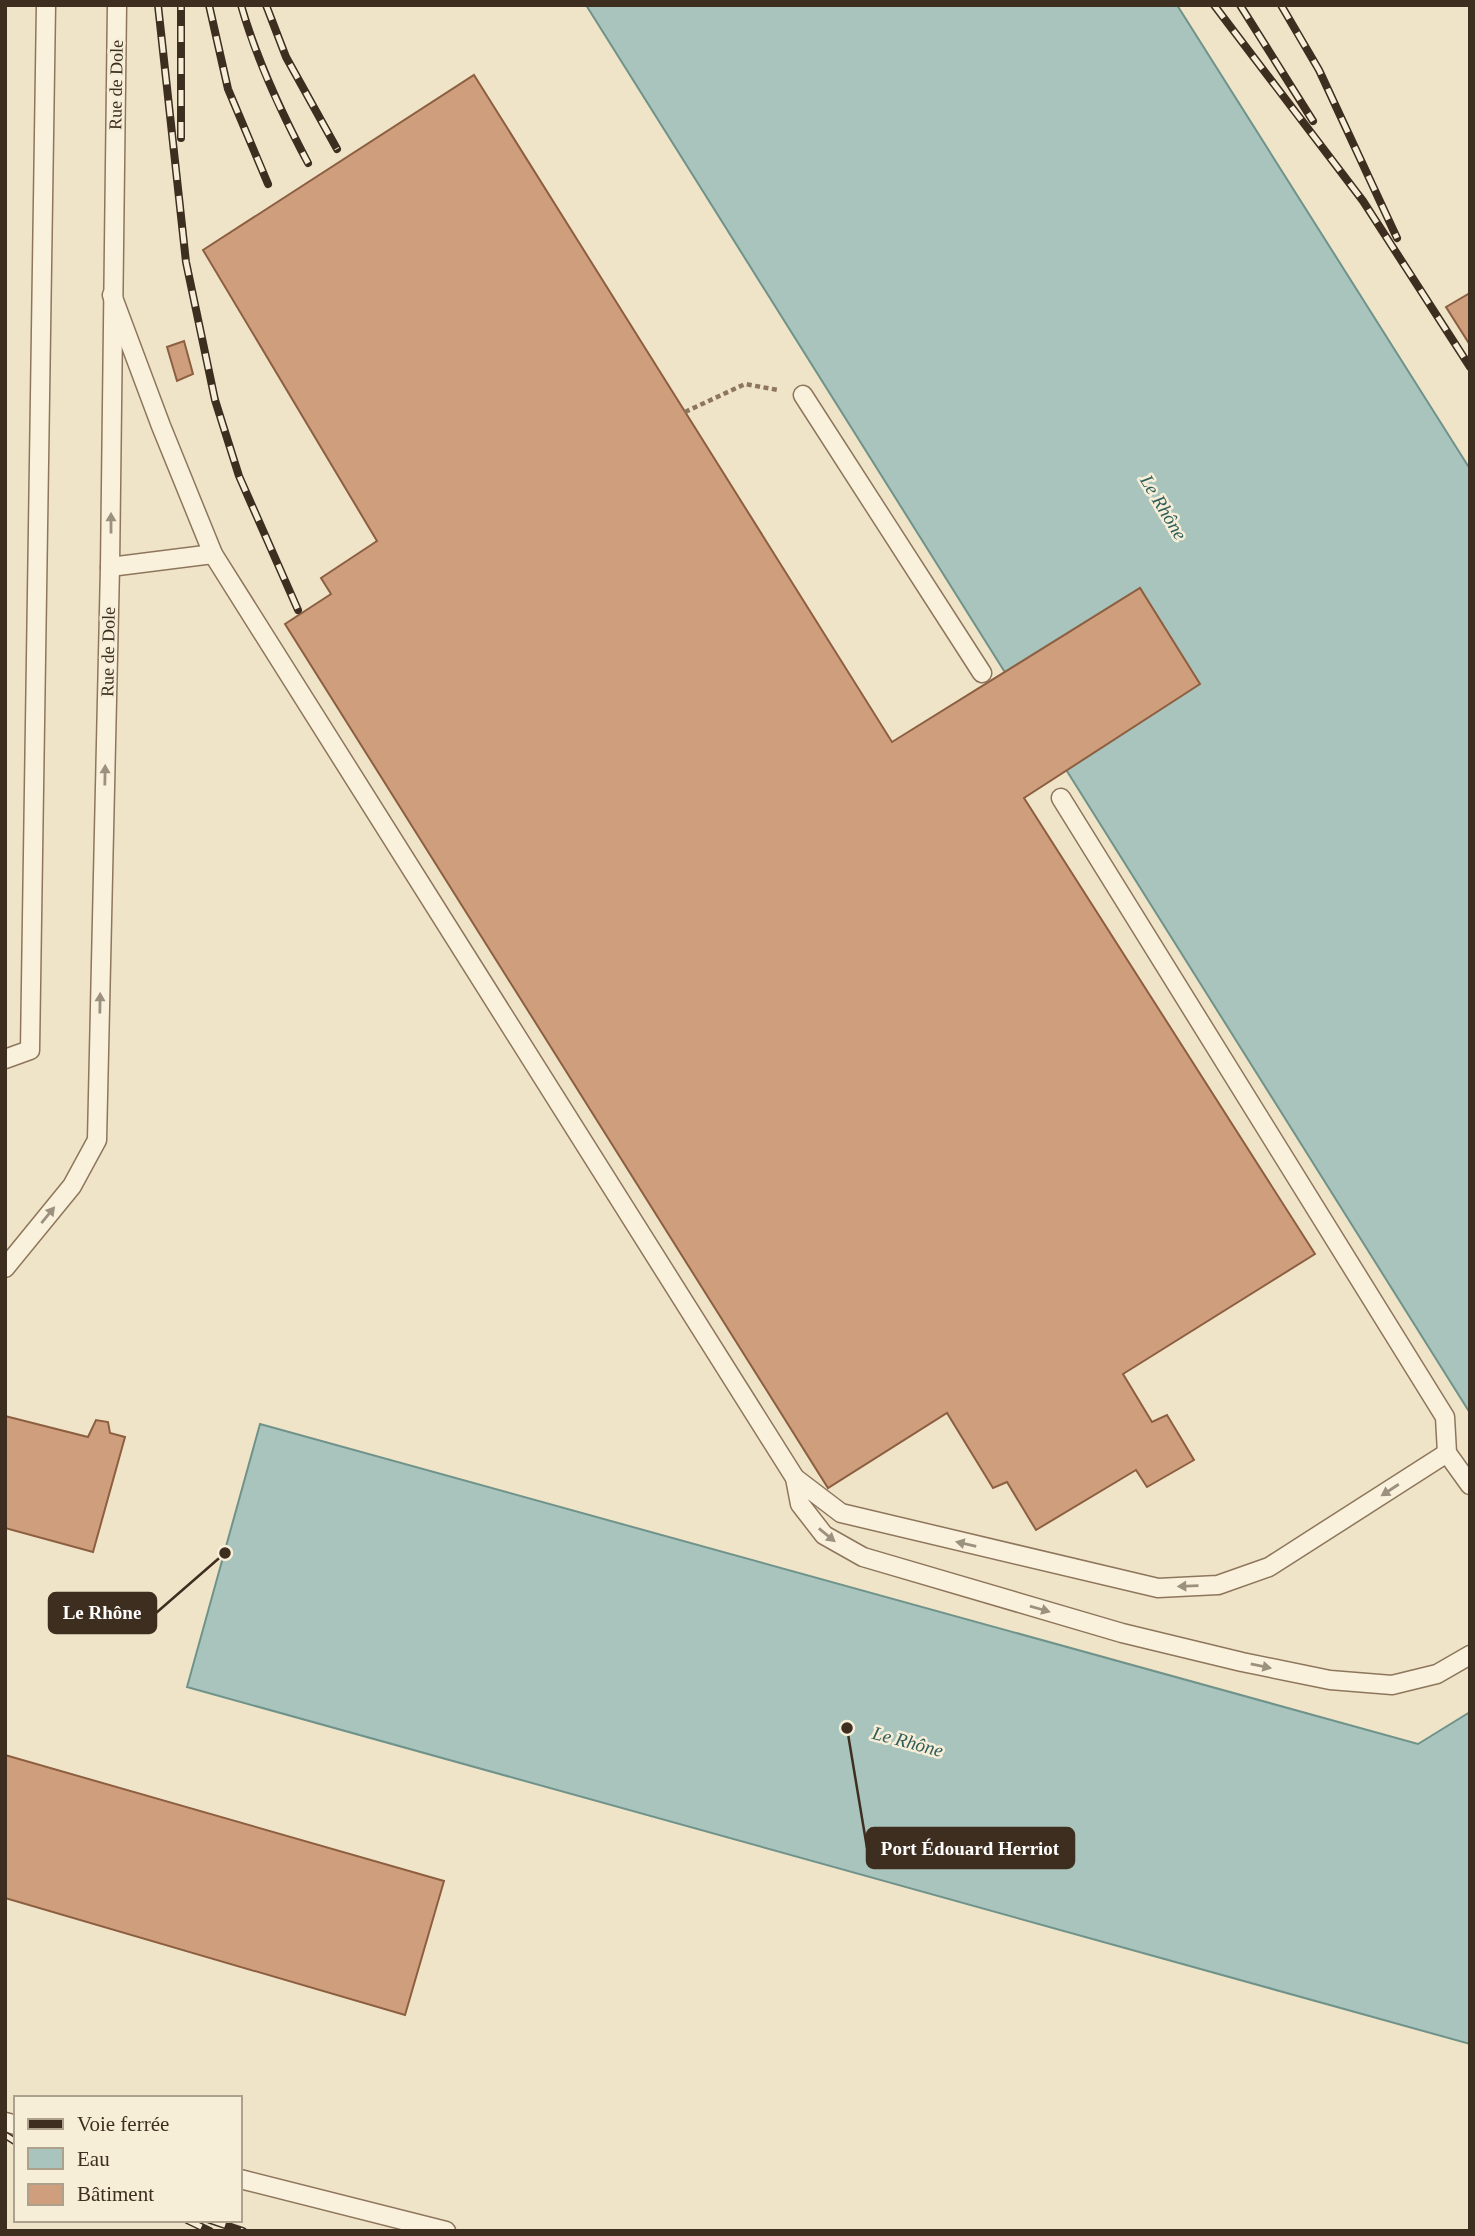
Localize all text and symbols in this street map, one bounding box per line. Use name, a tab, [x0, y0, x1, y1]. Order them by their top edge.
street label: Rue de Dole	[105, 40, 127, 130]
water label: Le Rhône	[1135, 470, 1191, 544]
one-way arrow	[105, 512, 117, 534]
street label: Rue de Dole	[97, 607, 119, 697]
one-way arrow	[100, 764, 111, 786]
one-way arrow	[94, 991, 106, 1013]
one-way arrow	[40, 1207, 55, 1224]
one-way arrow	[1380, 1483, 1400, 1496]
one-way arrow	[818, 1527, 836, 1542]
one-way arrow	[955, 1538, 977, 1549]
one-way arrow	[1177, 1581, 1199, 1592]
callout: Le Rhône	[49, 1593, 156, 1633]
text: Le Rhône	[63, 1602, 141, 1623]
one-way arrow	[1030, 1604, 1052, 1615]
one-way arrow	[1250, 1660, 1272, 1671]
water label: Le Rhône	[869, 1722, 946, 1761]
callout: Port Édouard Herriot	[867, 1828, 1074, 1868]
text: Port Édouard Herriot	[881, 1838, 1060, 1859]
legend	[14, 2096, 242, 2222]
text: Voie ferrée	[77, 2112, 169, 2136]
text: Eau	[77, 2147, 110, 2171]
text: Bâtiment	[77, 2182, 154, 2206]

